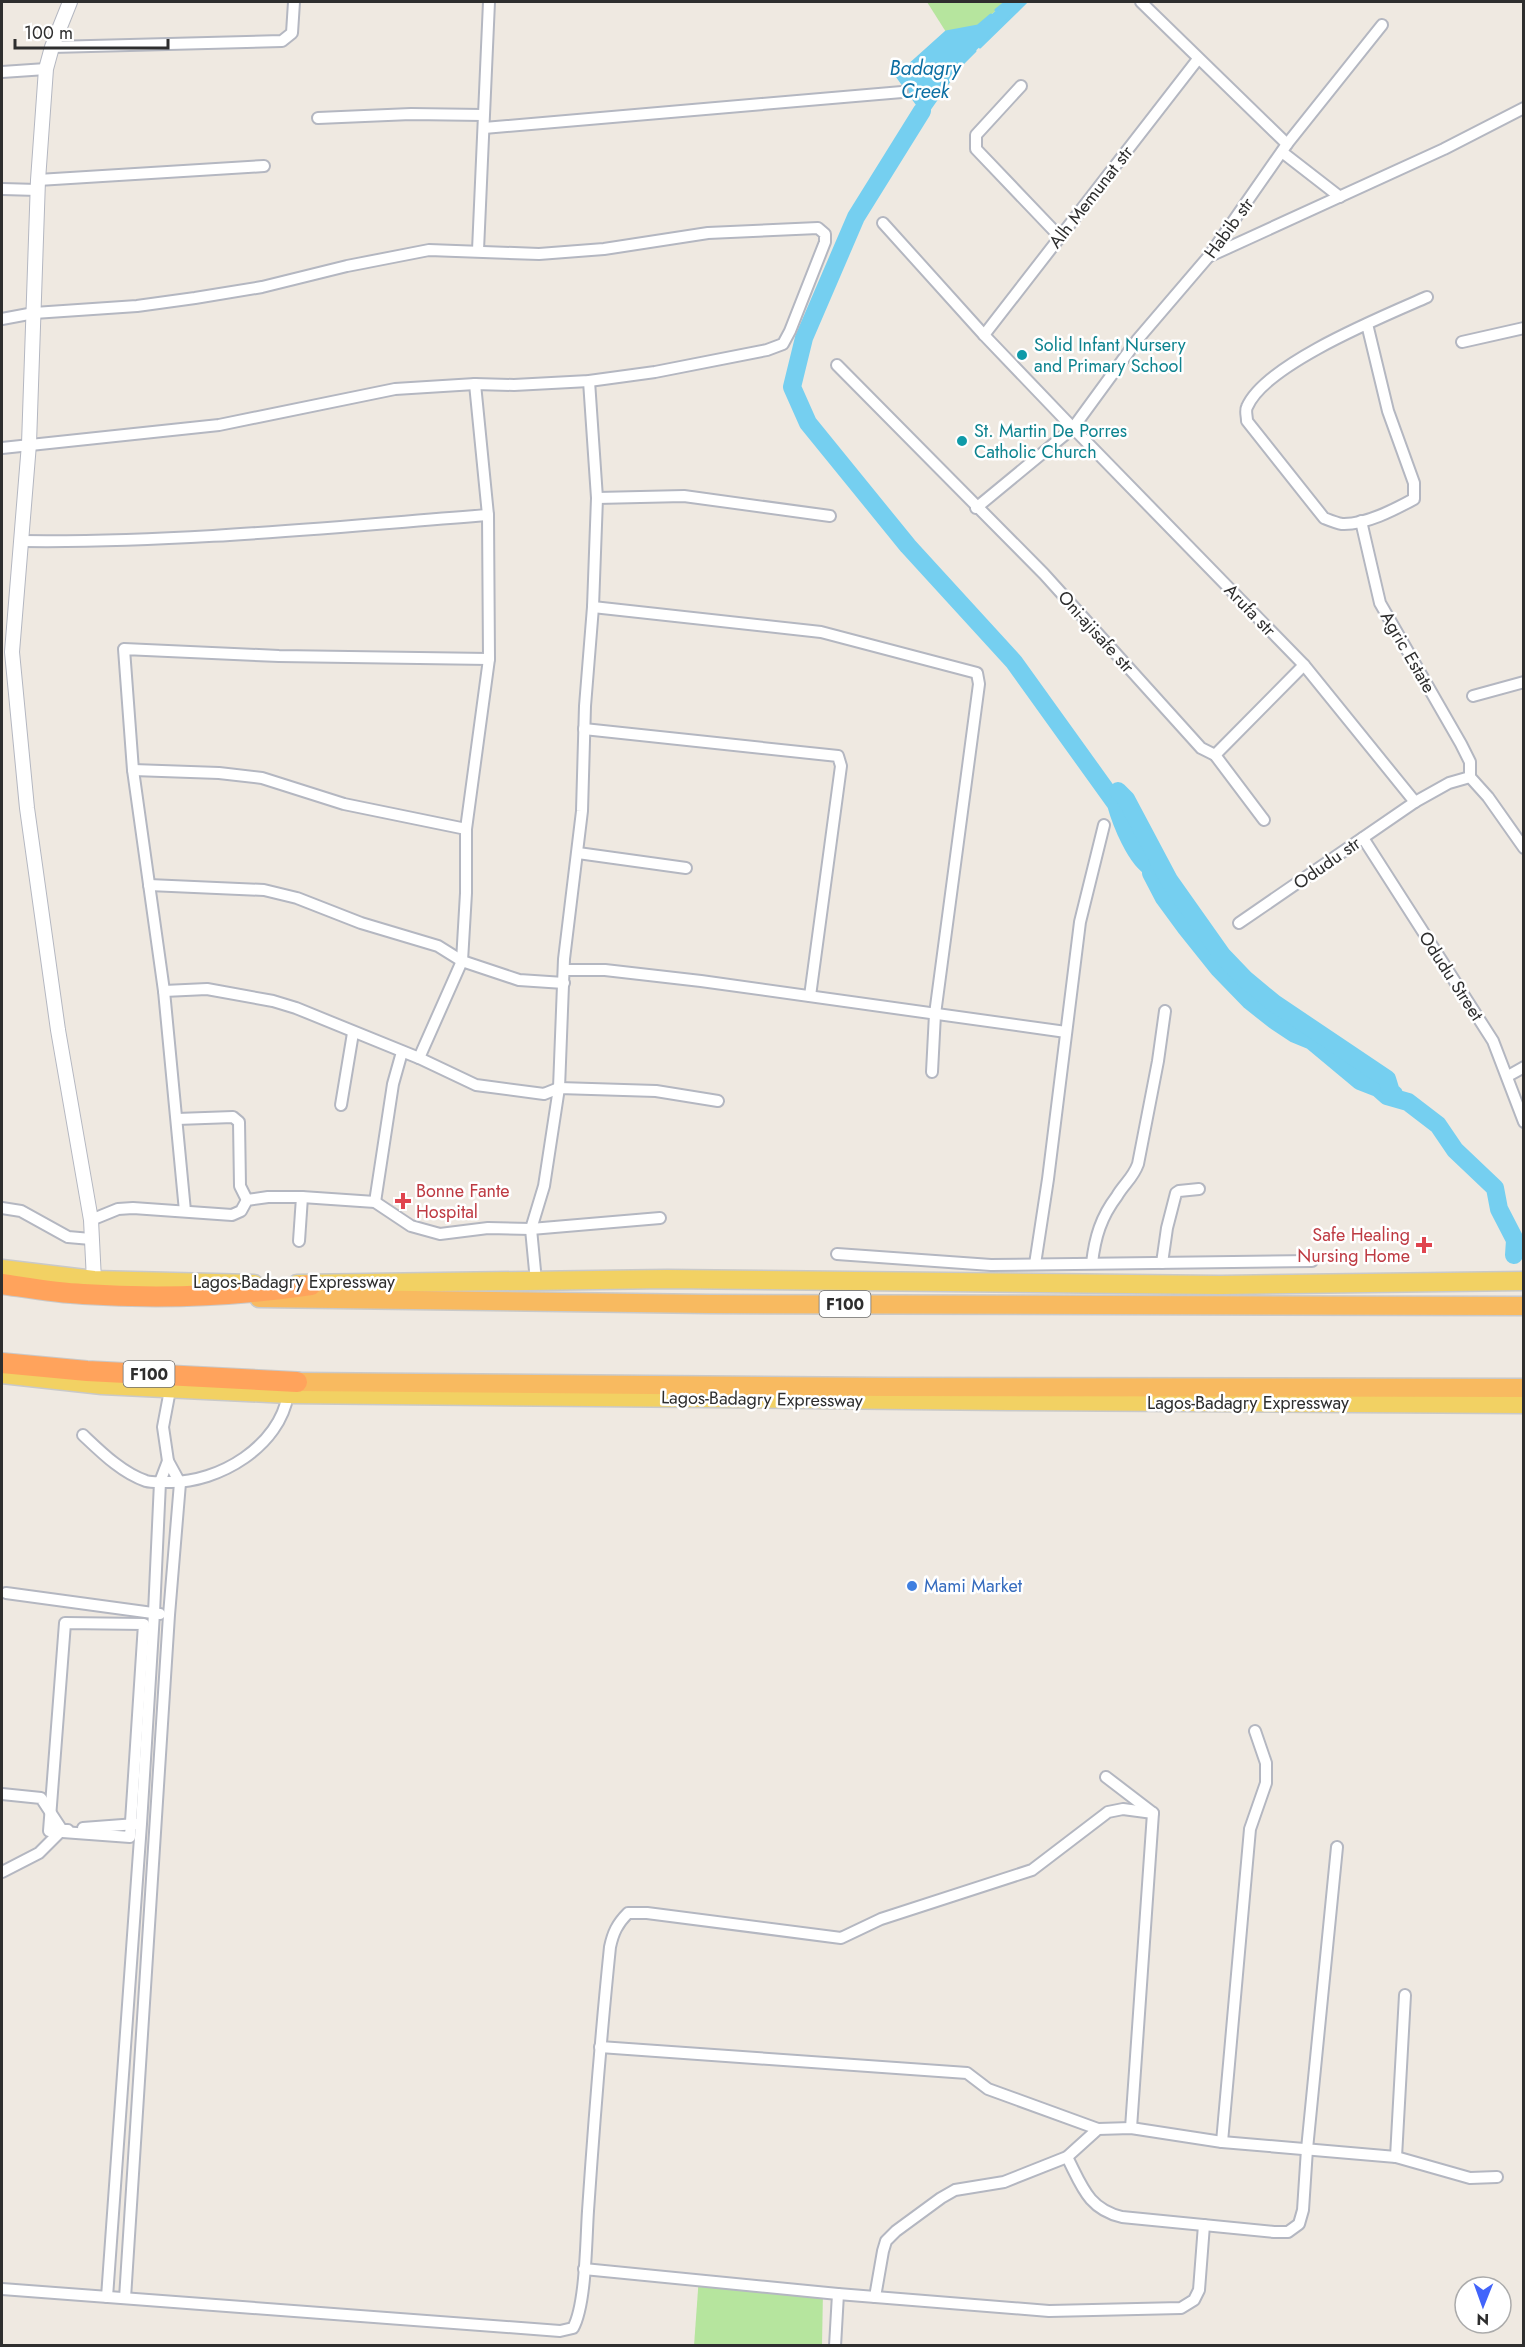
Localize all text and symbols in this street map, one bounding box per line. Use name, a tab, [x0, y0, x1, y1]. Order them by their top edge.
scale bar	[15, 12, 168, 50]
text: 100 m	[24, 20, 73, 46]
water label: Badagry Creek	[890, 54, 962, 106]
street label: Alh Memunat str	[1043, 140, 1140, 254]
street label: Habib str	[1198, 191, 1261, 264]
place label: Solid Infant Nursery and Primary School	[1034, 332, 1186, 379]
marker: Solid Infant Nursery and Primary School	[1015, 348, 1029, 362]
place label: St. Martin De Porres Catholic Church	[974, 418, 1127, 465]
marker: St. Martin De Porres Catholic Church	[955, 434, 969, 448]
street label: Arufa str	[1218, 578, 1282, 643]
street label: Oni-ajisafe str	[1052, 585, 1141, 680]
street label: Agric Estate	[1374, 606, 1442, 698]
street label: Odudu str	[1288, 830, 1367, 896]
street label: Odudu Street	[1412, 926, 1490, 1026]
place label: Bonne Fante Hospital	[416, 1178, 510, 1225]
marker: Bonne Fante Hospital	[394, 1192, 412, 1210]
place label: Safe Healing Nursing Home	[1297, 1222, 1410, 1269]
marker: Safe Healing Nursing Home	[1415, 1236, 1433, 1254]
street label: Lagos-Badagry Expressway	[193, 1269, 395, 1295]
road number: F100	[820, 1291, 870, 1317]
road number: F100	[124, 1361, 174, 1387]
street label: Lagos-Badagry Expressway	[661, 1384, 863, 1414]
street label: Lagos-Badagry Expressway	[1147, 1390, 1349, 1416]
place label: Mami Market	[924, 1573, 1023, 1599]
marker: Mami Market	[905, 1579, 919, 1593]
north arrow	[1453, 2275, 1513, 2335]
text: N	[1476, 2308, 1489, 2331]

